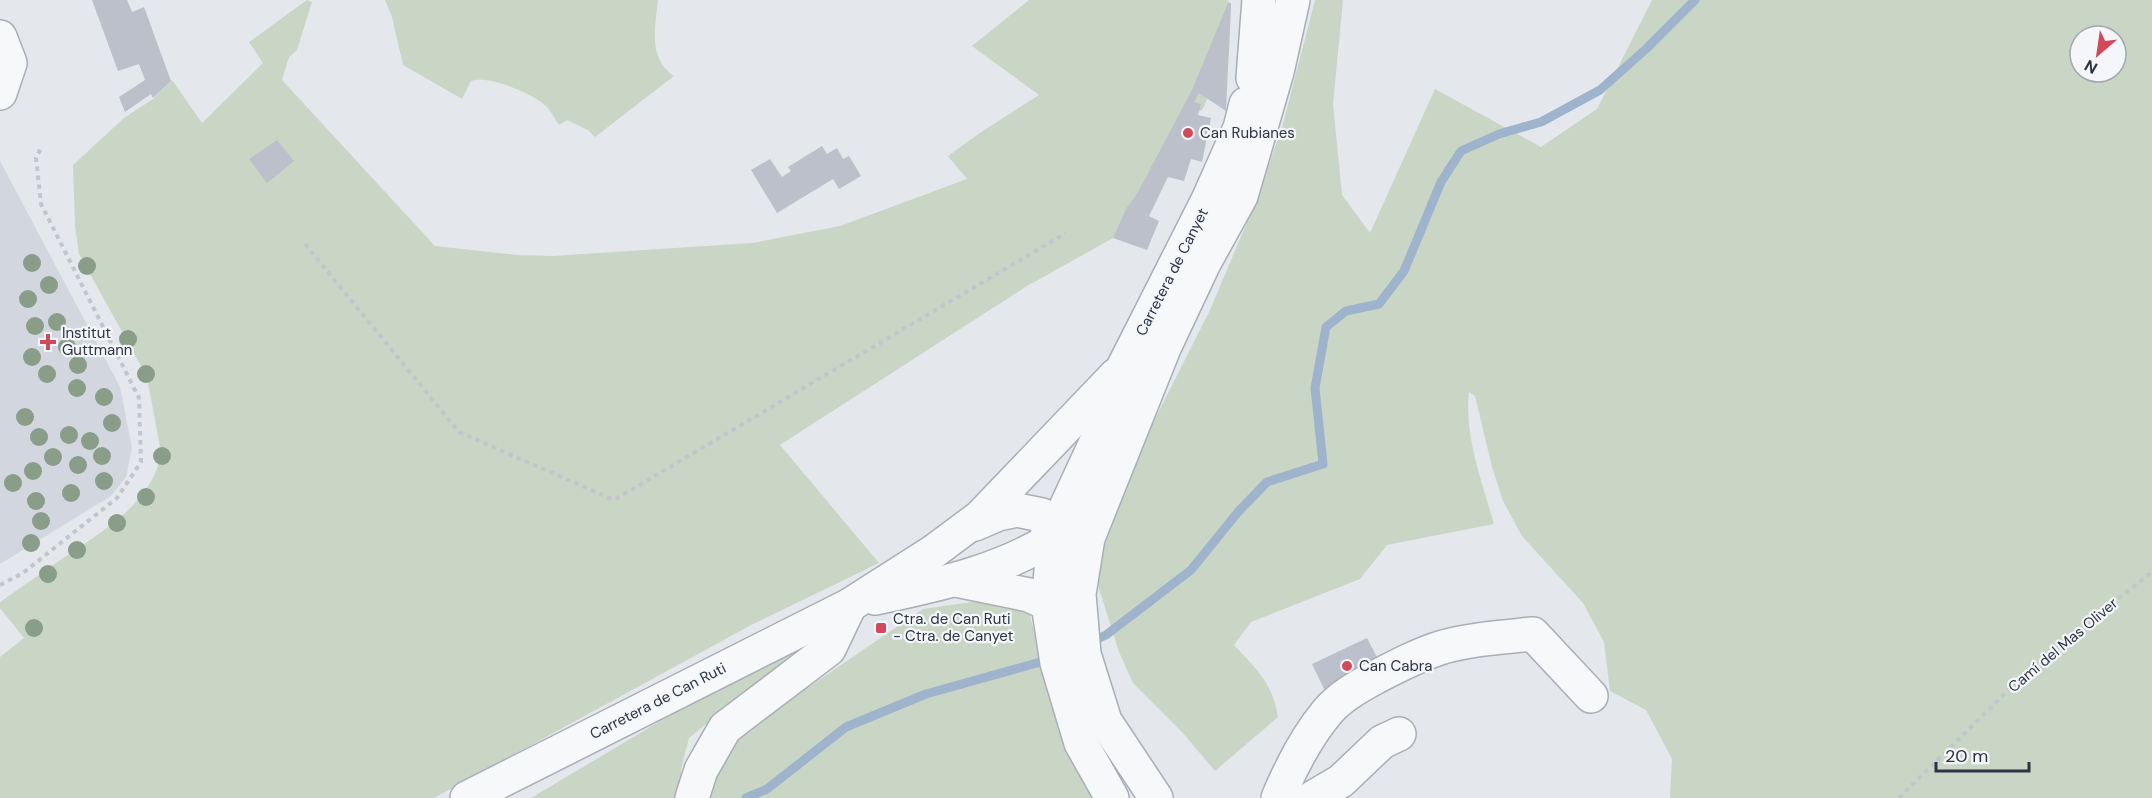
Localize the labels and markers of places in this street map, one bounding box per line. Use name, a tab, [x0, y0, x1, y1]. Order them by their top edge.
place label: Can Rubianes	[1200, 123, 1295, 143]
marker: Can Rubianes	[1181, 126, 1195, 140]
place label: Institut Guttmann	[62, 323, 132, 360]
marker: Institut Guttmann	[39, 333, 57, 351]
place label: Ctra. de Can Ruti - Ctra. de Canyet	[893, 609, 1014, 646]
marker: Ctra. de Can Ruti - Ctra. de Canyet	[874, 621, 888, 635]
place label: Can Cabra	[1359, 656, 1433, 676]
marker: Can Cabra	[1340, 659, 1354, 673]

